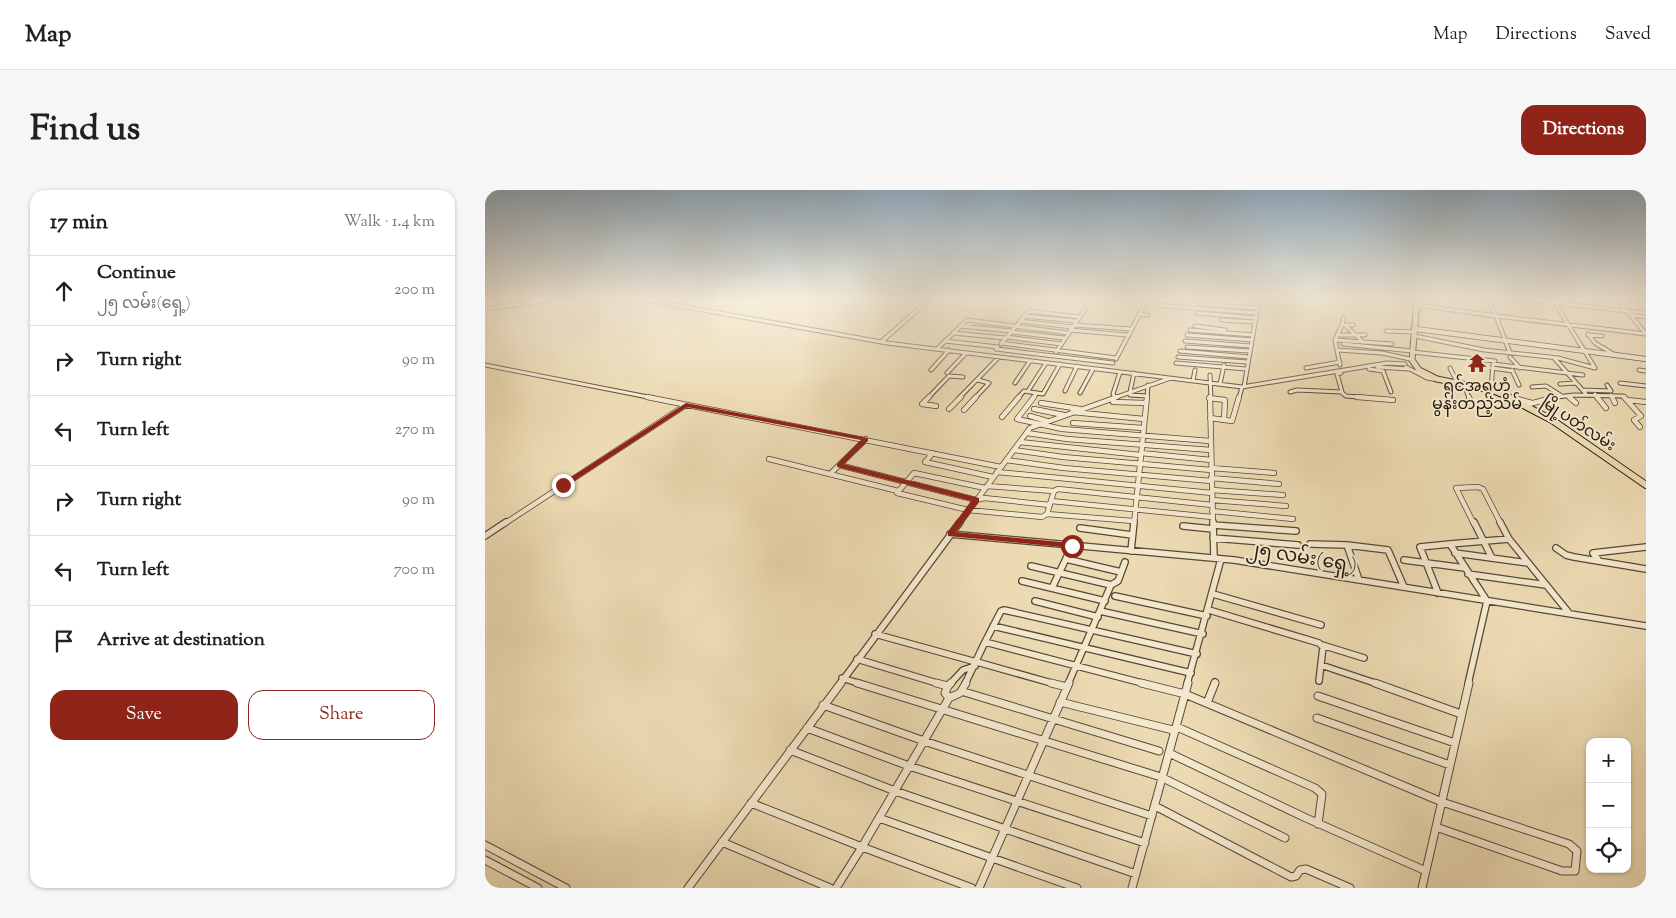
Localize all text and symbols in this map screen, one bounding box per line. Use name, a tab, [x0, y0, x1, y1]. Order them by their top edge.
text: Map	[25, 18, 71, 52]
text: Map	[1433, 22, 1468, 48]
text: Directions	[1496, 22, 1577, 48]
text: Saved	[1605, 22, 1651, 48]
text: Find us	[30, 105, 140, 156]
button: Directions	[1521, 105, 1646, 155]
text: 17 min	[50, 208, 108, 238]
text: Walk · 1.4 km	[344, 211, 435, 234]
text: Continue	[97, 260, 176, 287]
icon: ahead	[50, 277, 78, 305]
text: 200 m	[394, 279, 435, 302]
text: ၂၅ လမ်း(ရှေ့)	[97, 293, 191, 316]
icon: right	[50, 347, 78, 375]
text: Turn right	[97, 347, 181, 374]
text: 90 m	[402, 349, 435, 372]
temple icon: ရှင်အရဟံ မွန်းတည့်သိမ်	[1466, 352, 1488, 374]
place label: ရှင်အရဟံ မွန်းတည့်သိမ်	[1432, 374, 1522, 417]
street label: မြို့ပတ်လမ်း	[1536, 391, 1621, 458]
icon: left	[50, 417, 78, 445]
text: Turn left	[97, 417, 169, 444]
text: 270 m	[395, 419, 435, 442]
route end	[552, 474, 575, 497]
icon: right	[50, 487, 78, 515]
text: Turn right	[97, 487, 181, 514]
text: 90 m	[402, 489, 435, 512]
street label: ၂၅ လမ်း(ရှေ့)	[1244, 533, 1359, 582]
route start	[1061, 535, 1084, 558]
icon: left	[50, 557, 78, 585]
text: Turn left	[97, 557, 169, 584]
text: 700 m	[394, 559, 435, 582]
icon: arrive	[50, 627, 78, 655]
text: Arrive at destination	[97, 627, 265, 654]
button: Save	[50, 690, 238, 740]
button: Share	[248, 690, 435, 740]
map controls	[1586, 738, 1631, 873]
button: +	[1586, 738, 1631, 783]
button: −	[1586, 783, 1631, 828]
button: locate	[1586, 828, 1631, 873]

